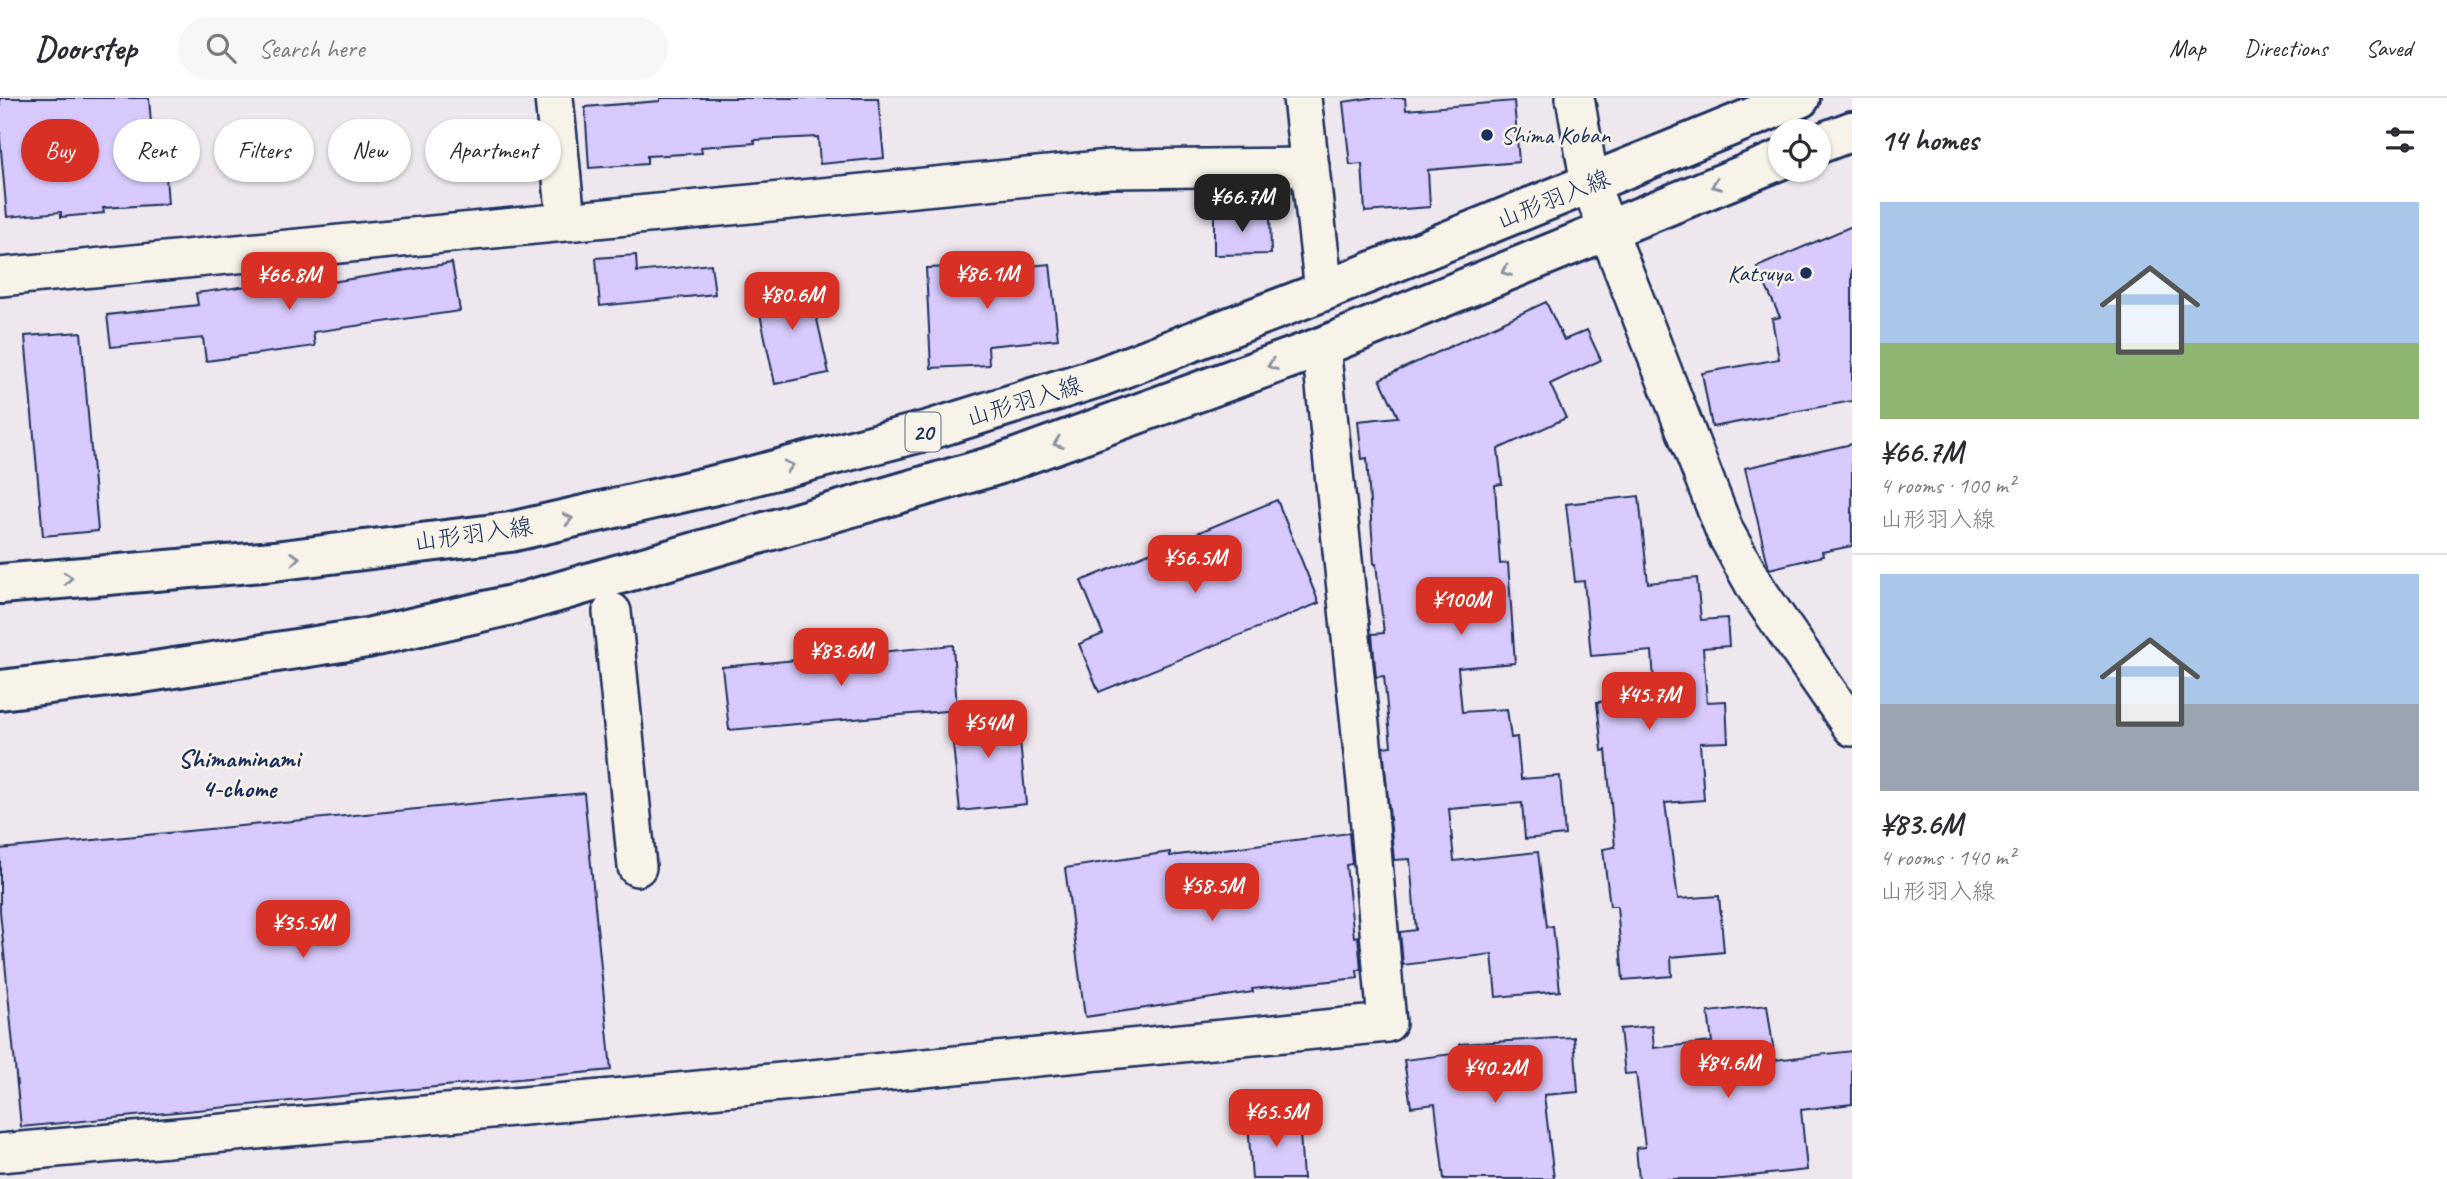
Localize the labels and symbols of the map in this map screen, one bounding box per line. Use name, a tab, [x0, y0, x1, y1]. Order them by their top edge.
place label: Shima Koban	[1501, 120, 1611, 150]
marker: Shima Koban	[1479, 127, 1495, 143]
street label: 山形羽入線	[1492, 163, 1614, 235]
pin: ¥66.7M	[1185, 174, 1299, 234]
one-way arrow	[1711, 177, 1723, 191]
pin: ¥66.8M	[232, 252, 346, 312]
pin: ¥86.1M	[930, 252, 1044, 311]
place label: Katsuya	[1727, 258, 1794, 288]
one-way arrow	[1500, 263, 1513, 277]
marker: Katsuya	[1798, 265, 1814, 281]
pin: ¥80.6M	[735, 272, 849, 332]
one-way arrow	[1266, 357, 1278, 371]
street label: 山形羽入線	[962, 369, 1086, 433]
road number: 20	[906, 412, 940, 452]
one-way arrow	[1053, 435, 1065, 449]
one-way arrow	[783, 460, 795, 475]
street label: 山形羽入線	[411, 511, 535, 557]
one-way arrow	[562, 512, 574, 527]
pin: ¥56.5M	[1138, 536, 1252, 595]
one-way arrow	[289, 551, 300, 566]
one-way arrow	[63, 571, 74, 586]
pin: ¥100M	[1412, 578, 1510, 637]
pin: ¥83.6M	[784, 628, 898, 688]
pin: ¥45.7M	[1592, 672, 1706, 732]
pin: ¥54M	[947, 700, 1029, 760]
district label: Shimaminami 4-chome	[178, 742, 303, 805]
pin: ¥58.5M	[1155, 864, 1269, 923]
pin: ¥35.5M	[246, 900, 360, 960]
pin: ¥84.6M	[1671, 1040, 1785, 1100]
pin: ¥40.2M	[1438, 1046, 1552, 1105]
pin: ¥65.5M	[1219, 1090, 1333, 1149]

